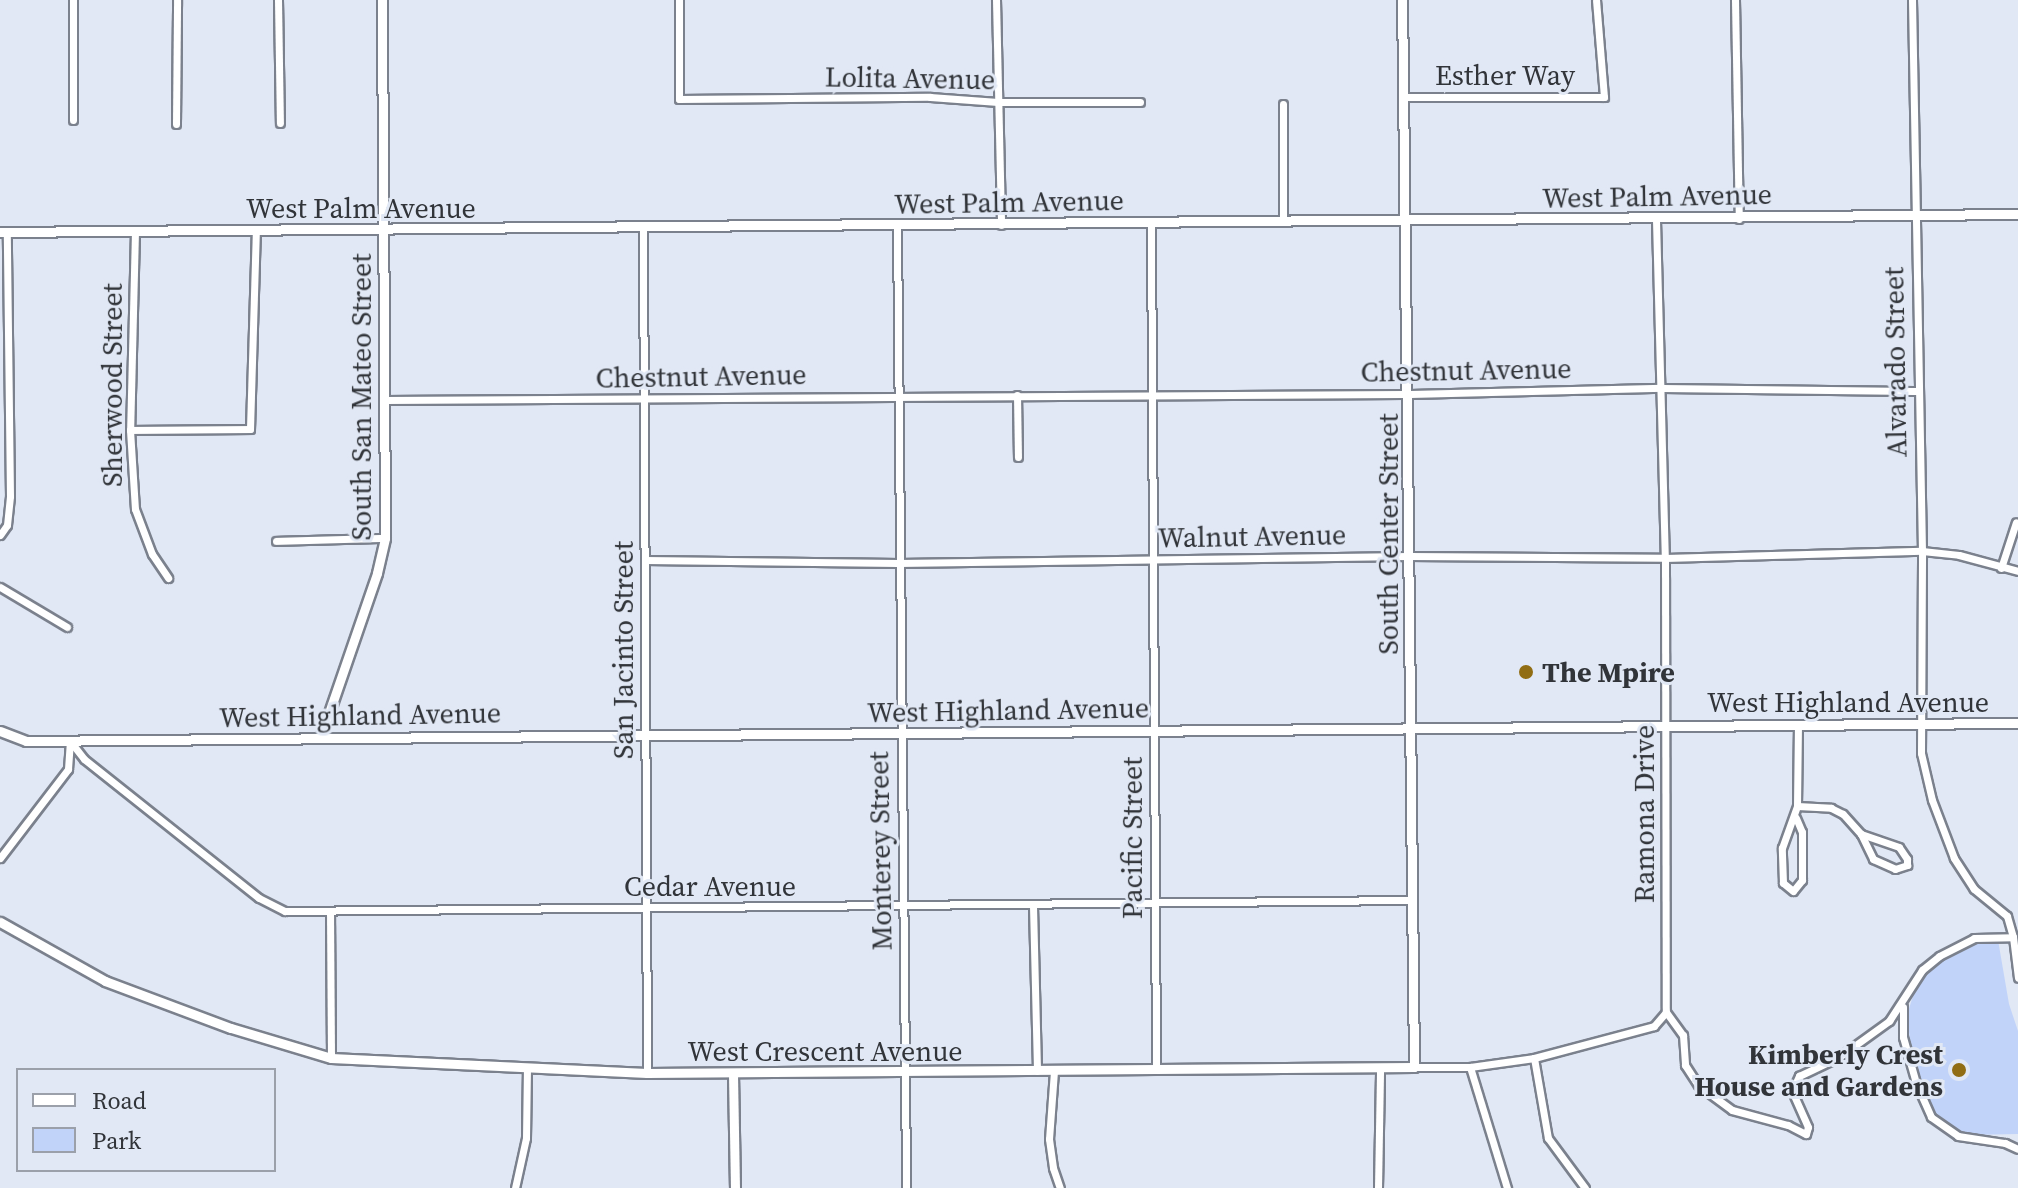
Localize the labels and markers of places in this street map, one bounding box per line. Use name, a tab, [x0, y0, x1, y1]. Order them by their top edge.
place label: The Mpire	[1542, 655, 1675, 689]
marker: The Mpire	[1517, 663, 1535, 681]
place label: Kimberly Crest House and Gardens	[1694, 1037, 1943, 1103]
marker: Kimberly Crest House and Gardens	[1950, 1061, 1968, 1079]

